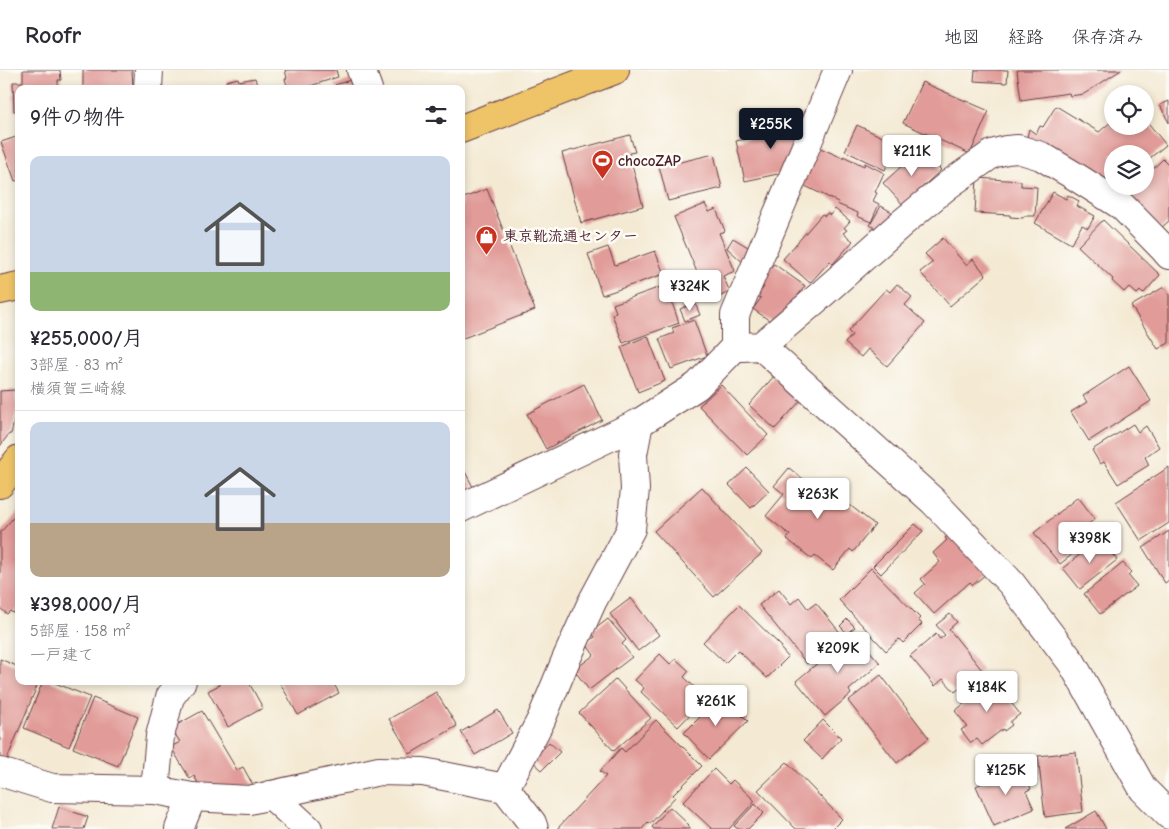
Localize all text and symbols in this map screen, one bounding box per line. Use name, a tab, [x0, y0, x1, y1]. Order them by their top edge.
text: Roofr	[25, 21, 81, 49]
text: 地図	[944, 27, 980, 48]
text: 経路	[1008, 27, 1044, 48]
text: 保存済み	[1072, 27, 1144, 48]
map controls	[1104, 85, 1154, 195]
button: locate	[1104, 85, 1154, 135]
icon: filters	[422, 101, 450, 129]
text: 9件の物件	[30, 105, 125, 129]
pin: ¥255K	[736, 108, 806, 150]
text: ¥255K	[750, 115, 792, 133]
pin: ¥211K	[877, 134, 947, 177]
text: ¥211K	[893, 142, 931, 160]
button: layers	[1104, 145, 1154, 195]
sports icon: chocoZAP	[590, 149, 614, 180]
place label: chocoZAP	[618, 152, 681, 170]
icon: home	[195, 189, 285, 279]
shop icon: 東京靴流通センター	[475, 224, 499, 255]
place label: 東京靴流通センター	[503, 227, 638, 245]
pin: ¥324K	[655, 270, 725, 312]
text: ¥324K	[670, 277, 710, 295]
text: ¥255,000/月	[30, 326, 143, 350]
text: 3部屋 · 83 m²	[30, 356, 123, 374]
text: 横須賀三崎線	[30, 380, 126, 398]
icon: home	[195, 454, 285, 544]
pin: ¥263K	[783, 478, 853, 520]
text: ¥263K	[797, 485, 839, 503]
pin: ¥398K	[1055, 522, 1125, 564]
text: ¥398K	[1069, 529, 1111, 547]
text: ¥398,000/月	[30, 592, 143, 616]
text: 5部屋 · 158 m²	[30, 622, 130, 640]
pin: ¥209K	[803, 632, 873, 674]
text: ¥209K	[817, 639, 859, 657]
text: 一戸建て	[30, 646, 94, 664]
pin: ¥184K	[952, 670, 1022, 713]
text: ¥184K	[968, 678, 1006, 696]
pin: ¥261K	[681, 684, 751, 727]
text: ¥261K	[696, 692, 736, 710]
pin: ¥125K	[971, 754, 1041, 796]
text: ¥125K	[986, 761, 1026, 779]

